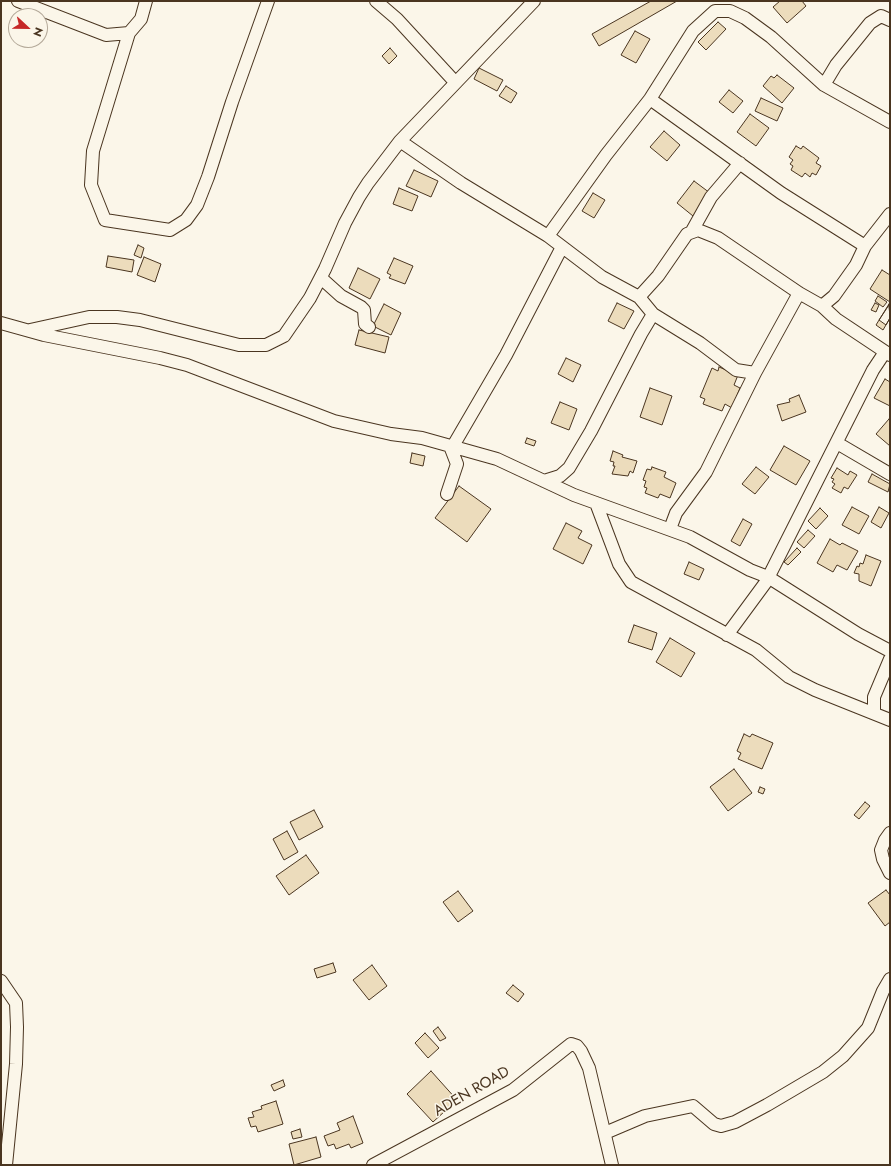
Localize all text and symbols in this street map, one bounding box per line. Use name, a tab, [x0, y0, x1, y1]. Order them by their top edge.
north arrow	[8, 8, 48, 48]
text: N	[29, 25, 47, 39]
street label: ADEN ROAD	[431, 1063, 513, 1121]

